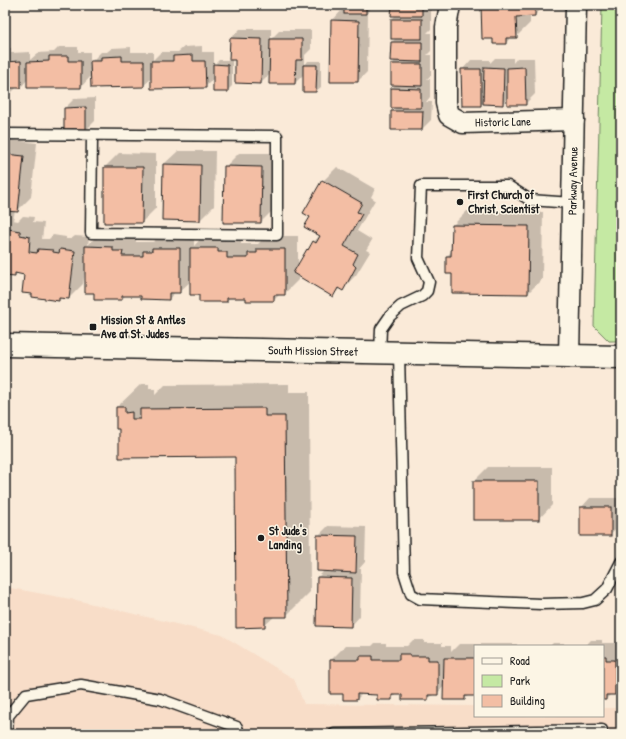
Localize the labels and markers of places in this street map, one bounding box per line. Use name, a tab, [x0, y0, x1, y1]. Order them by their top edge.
place label: First Church of Christ, Scientist	[467, 186, 540, 217]
marker: First Church of Christ, Scientist	[455, 197, 465, 207]
place label: Mission St & Antles Ave at St. Judes	[101, 311, 186, 342]
marker: Mission St & Antles Ave at St. Judes	[88, 322, 98, 332]
place label: St Jude's Landing	[269, 522, 307, 554]
marker: St Jude's Landing	[256, 533, 266, 543]

